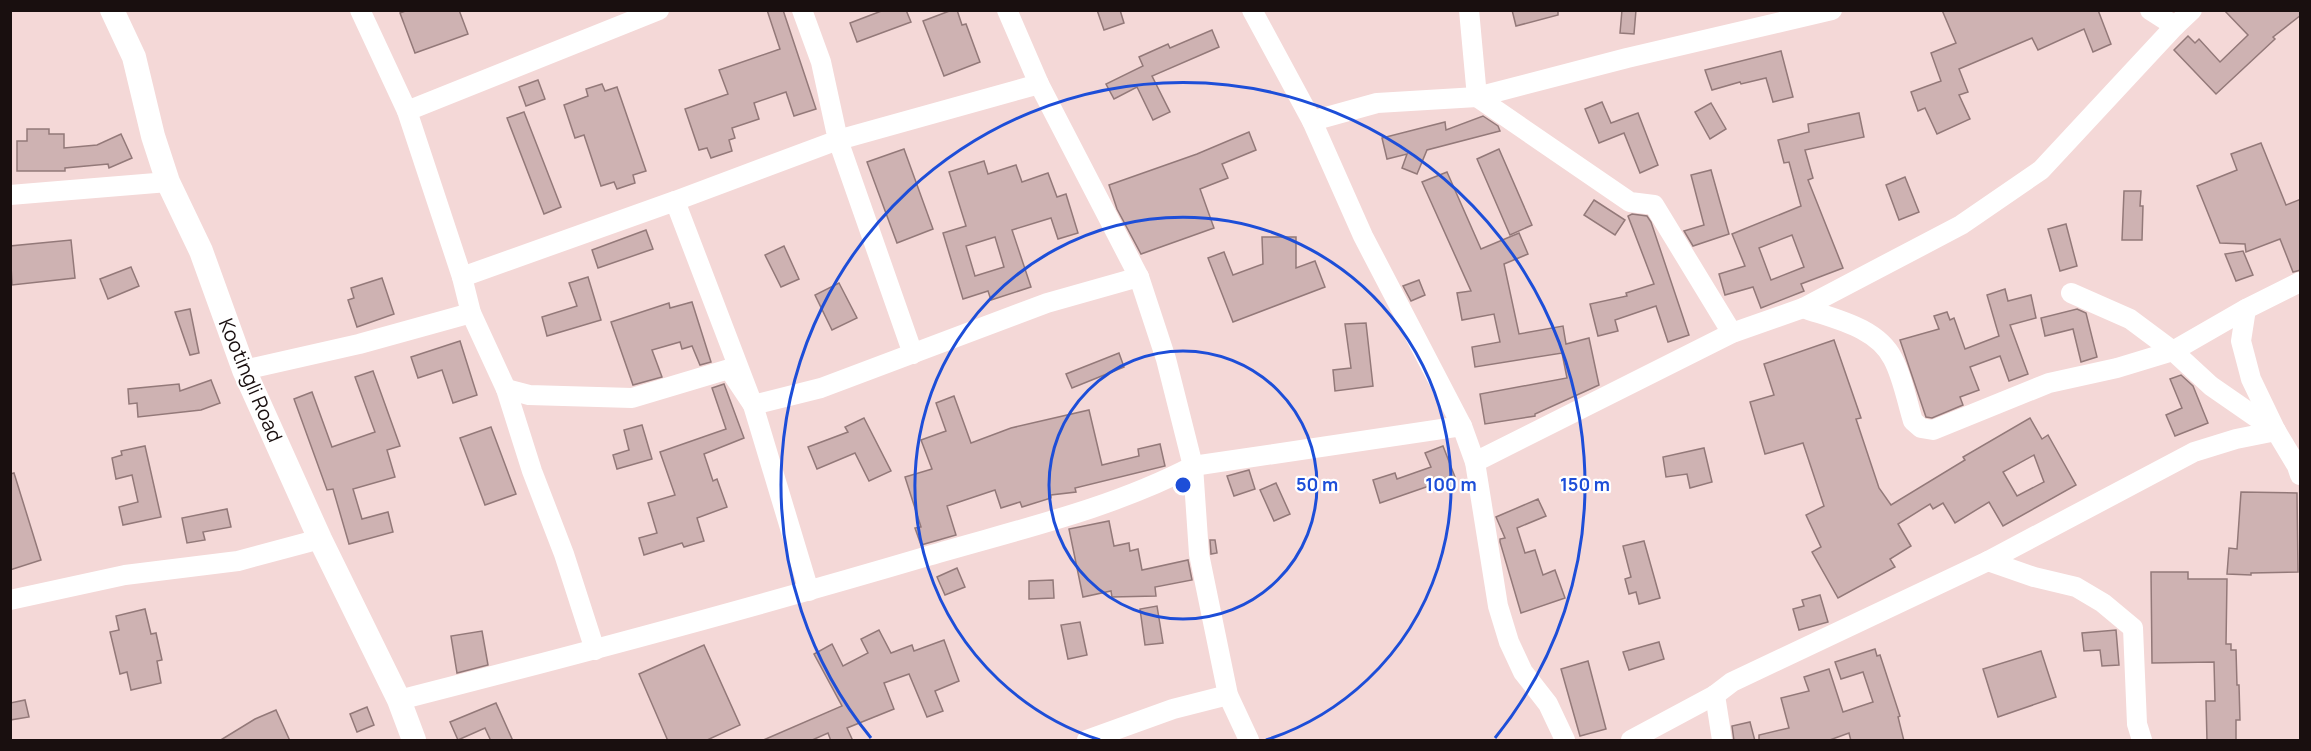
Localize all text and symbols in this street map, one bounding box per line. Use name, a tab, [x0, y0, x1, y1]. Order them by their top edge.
street label: Kootingli Road	[213, 314, 289, 446]
text: 50 m	[1296, 472, 1338, 496]
text: 100 m	[1425, 472, 1477, 496]
text: 150 m	[1560, 472, 1610, 496]
centre of rings	[1173, 475, 1193, 495]

